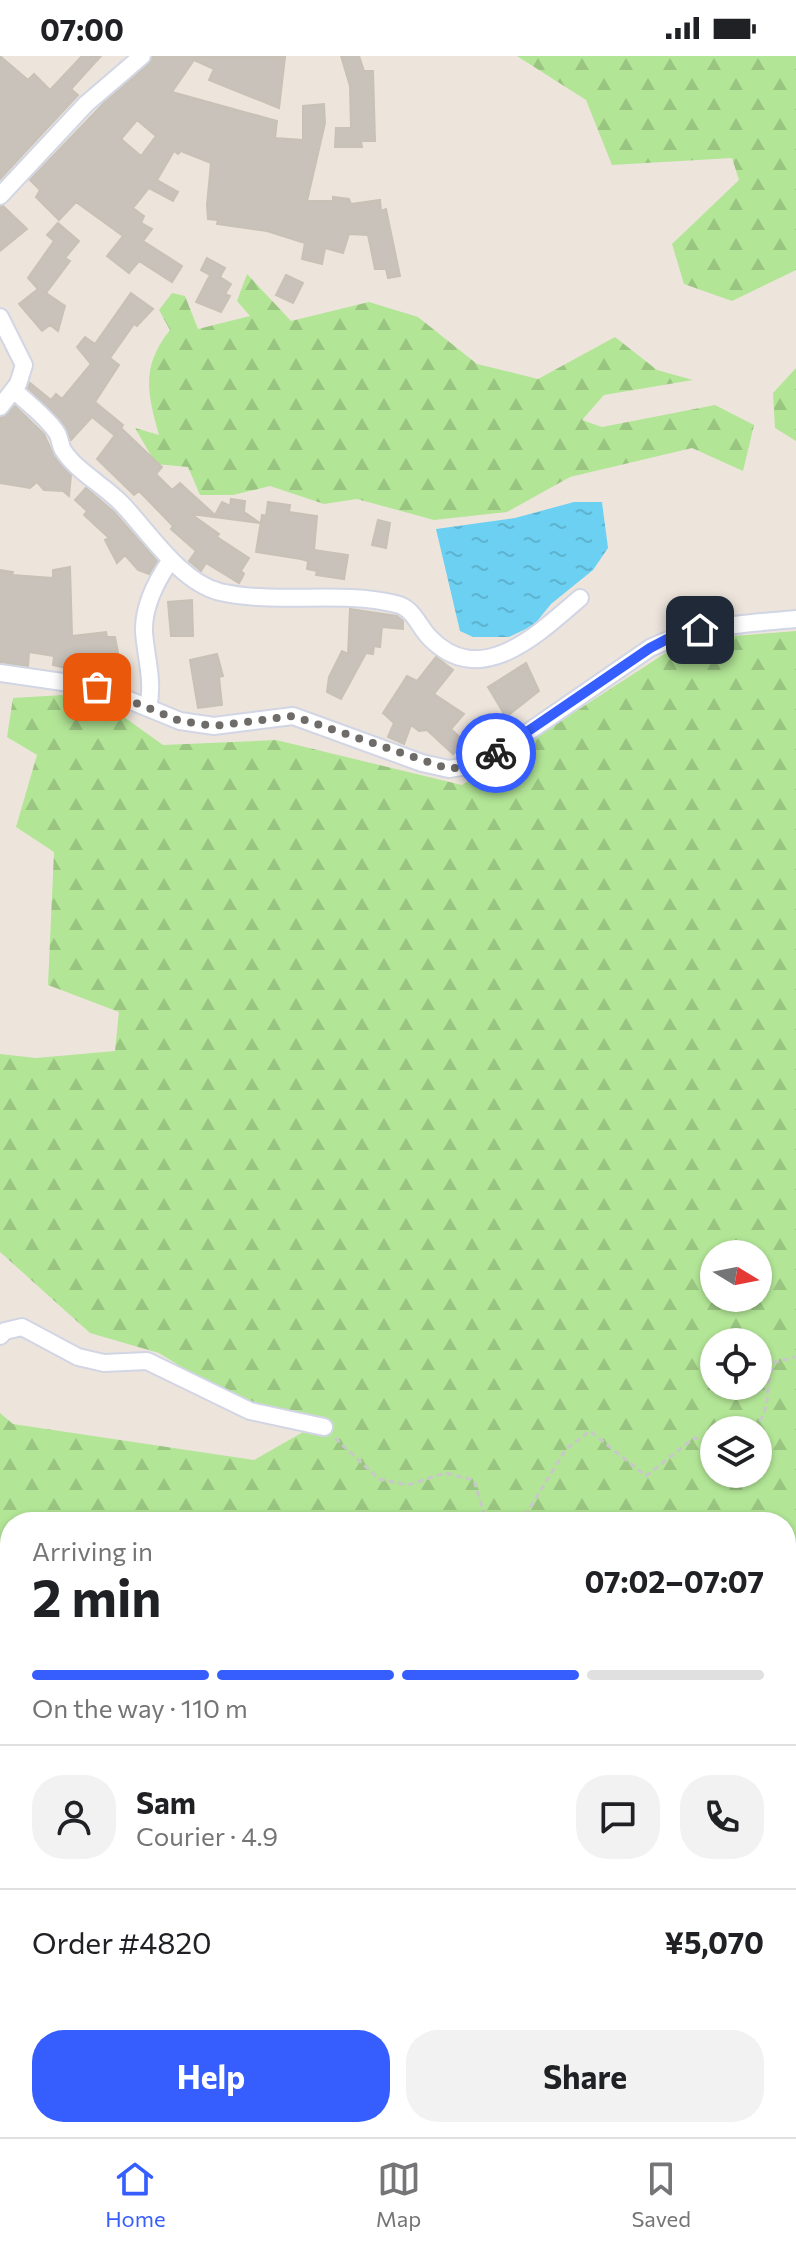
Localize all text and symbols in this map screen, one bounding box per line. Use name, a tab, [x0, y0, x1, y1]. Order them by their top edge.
text: 07:00	[40, 10, 124, 47]
pin	[666, 596, 734, 664]
icon: home	[678, 608, 722, 652]
pin	[63, 653, 131, 721]
icon: bag	[75, 665, 119, 709]
courier	[456, 713, 536, 793]
icon: bike	[474, 731, 518, 775]
north arrow	[700, 1240, 772, 1312]
map controls	[700, 1240, 772, 1488]
button: locate	[700, 1328, 772, 1400]
button: layers	[700, 1416, 772, 1488]
text: Arriving in	[32, 1535, 153, 1566]
text: 07:02–07:07	[584, 1562, 764, 1599]
text: 2 min	[32, 1564, 161, 1628]
text: On the way · 110 m	[32, 1692, 248, 1723]
button: person	[32, 1775, 116, 1859]
button: chat	[576, 1775, 660, 1859]
button: phone	[680, 1775, 764, 1859]
text: Sam	[136, 1783, 196, 1820]
text: Courier · 4.9	[136, 1820, 278, 1851]
text: Order #4820	[32, 1923, 212, 1960]
text: ¥5,070	[664, 1923, 764, 1960]
button: Help	[32, 2030, 390, 2122]
button: Share	[406, 2030, 764, 2122]
tab: Home	[105, 2157, 166, 2232]
tab: Map	[376, 2157, 421, 2232]
tab: Saved	[631, 2157, 691, 2232]

